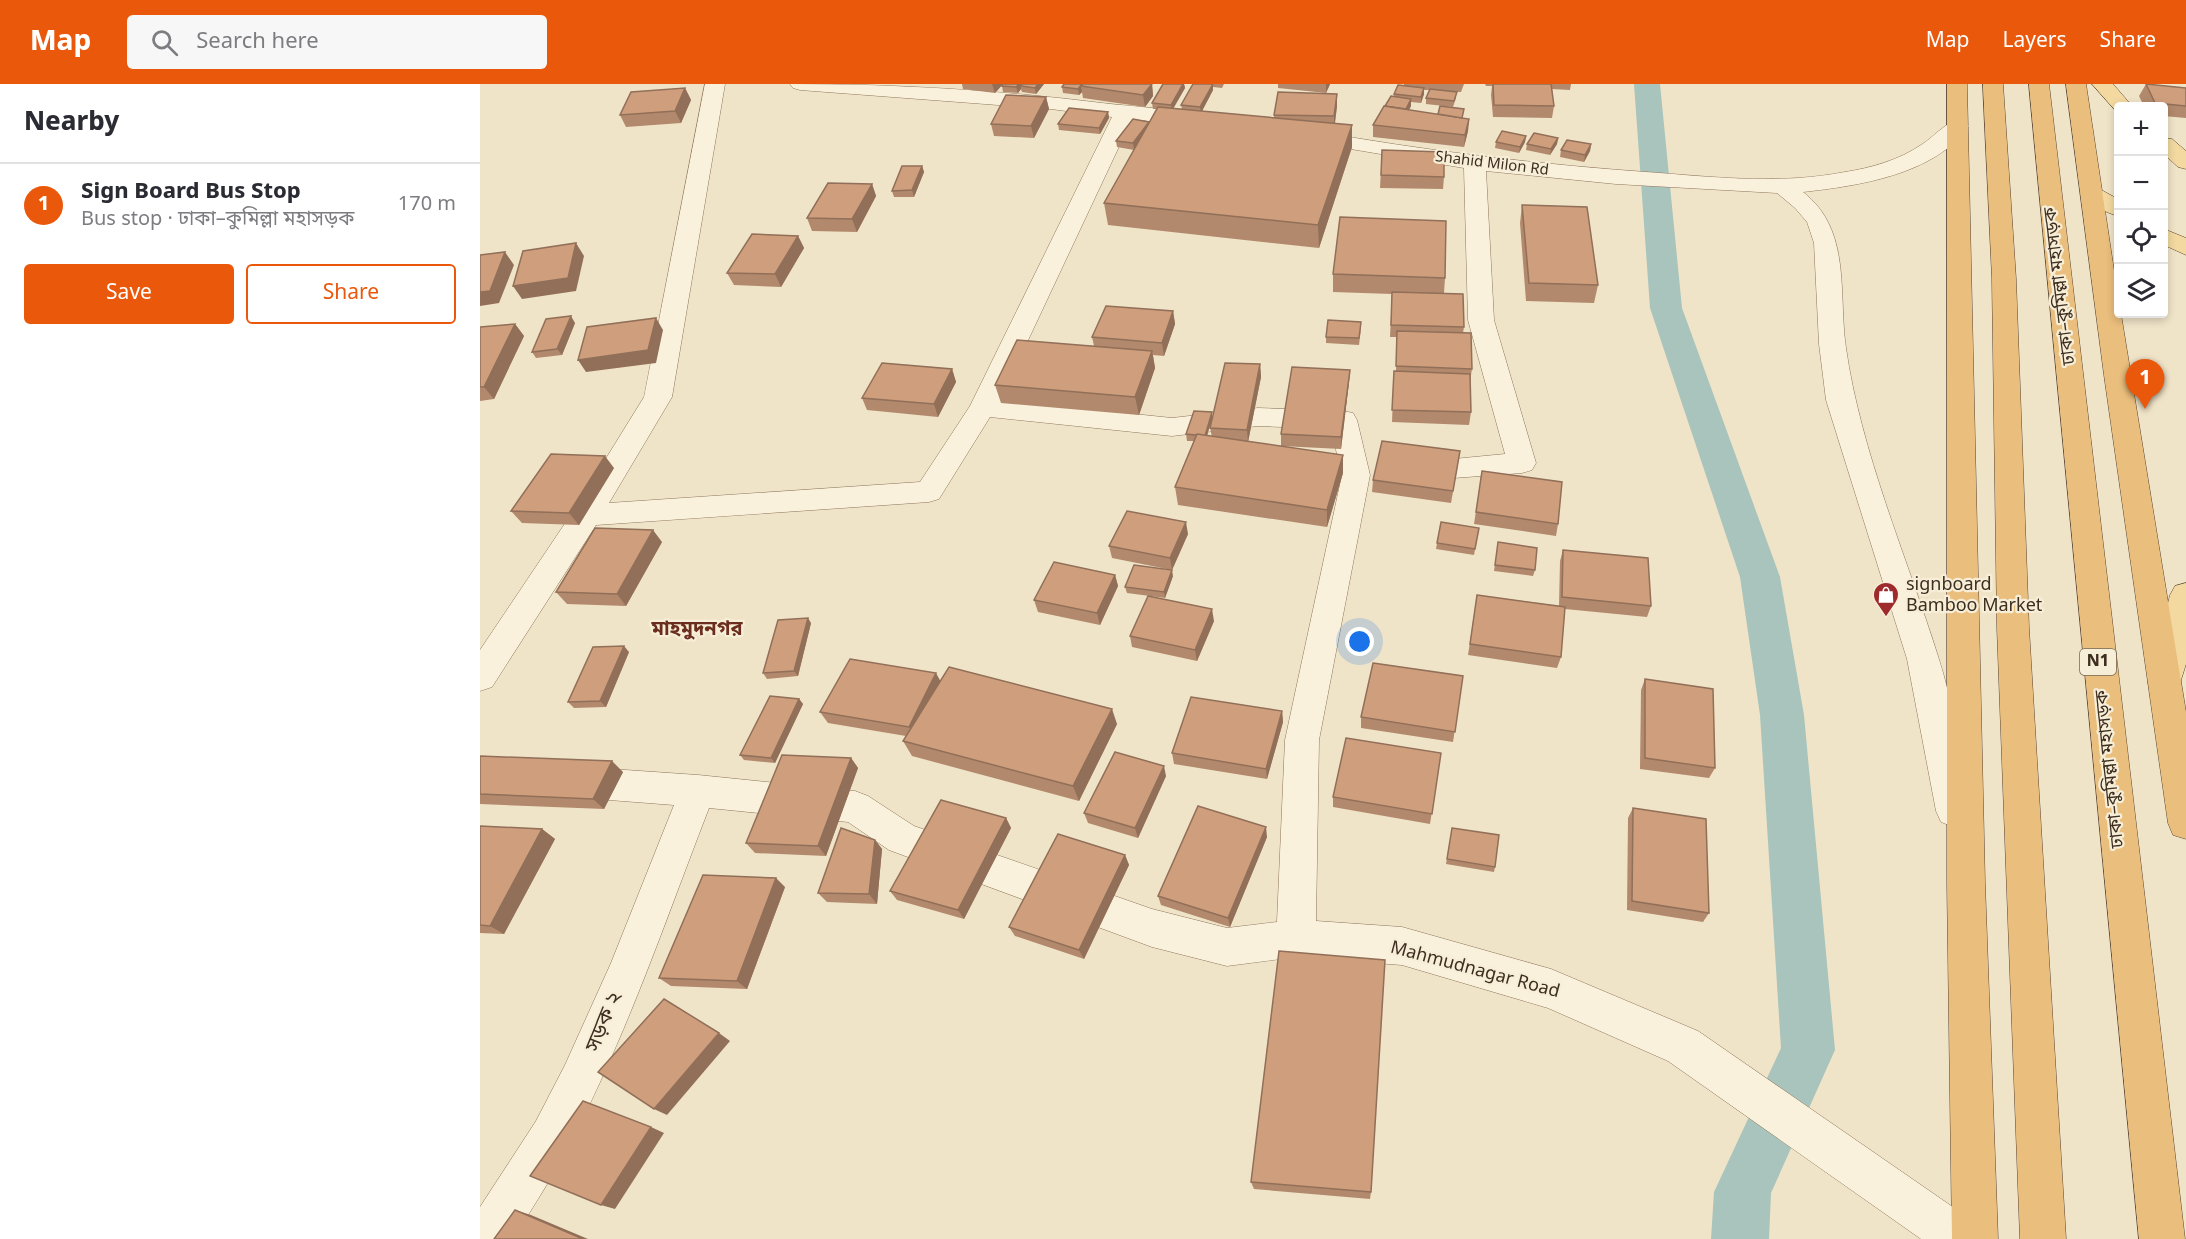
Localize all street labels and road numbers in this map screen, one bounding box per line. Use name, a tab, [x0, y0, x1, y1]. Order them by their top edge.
street label: Shahid Milon Rd	[1434, 147, 1550, 181]
street label: ঢাকা–কুমিল্লা মহাসড়ক	[2038, 205, 2082, 367]
road number: N1	[2080, 649, 2116, 675]
street label: ঢাকা–কুমিল্লা মহাসড়ক	[2090, 688, 2130, 850]
street label: Mahmudnagar Road	[1388, 936, 1562, 1004]
street label: সড়ক ২	[580, 987, 630, 1057]

